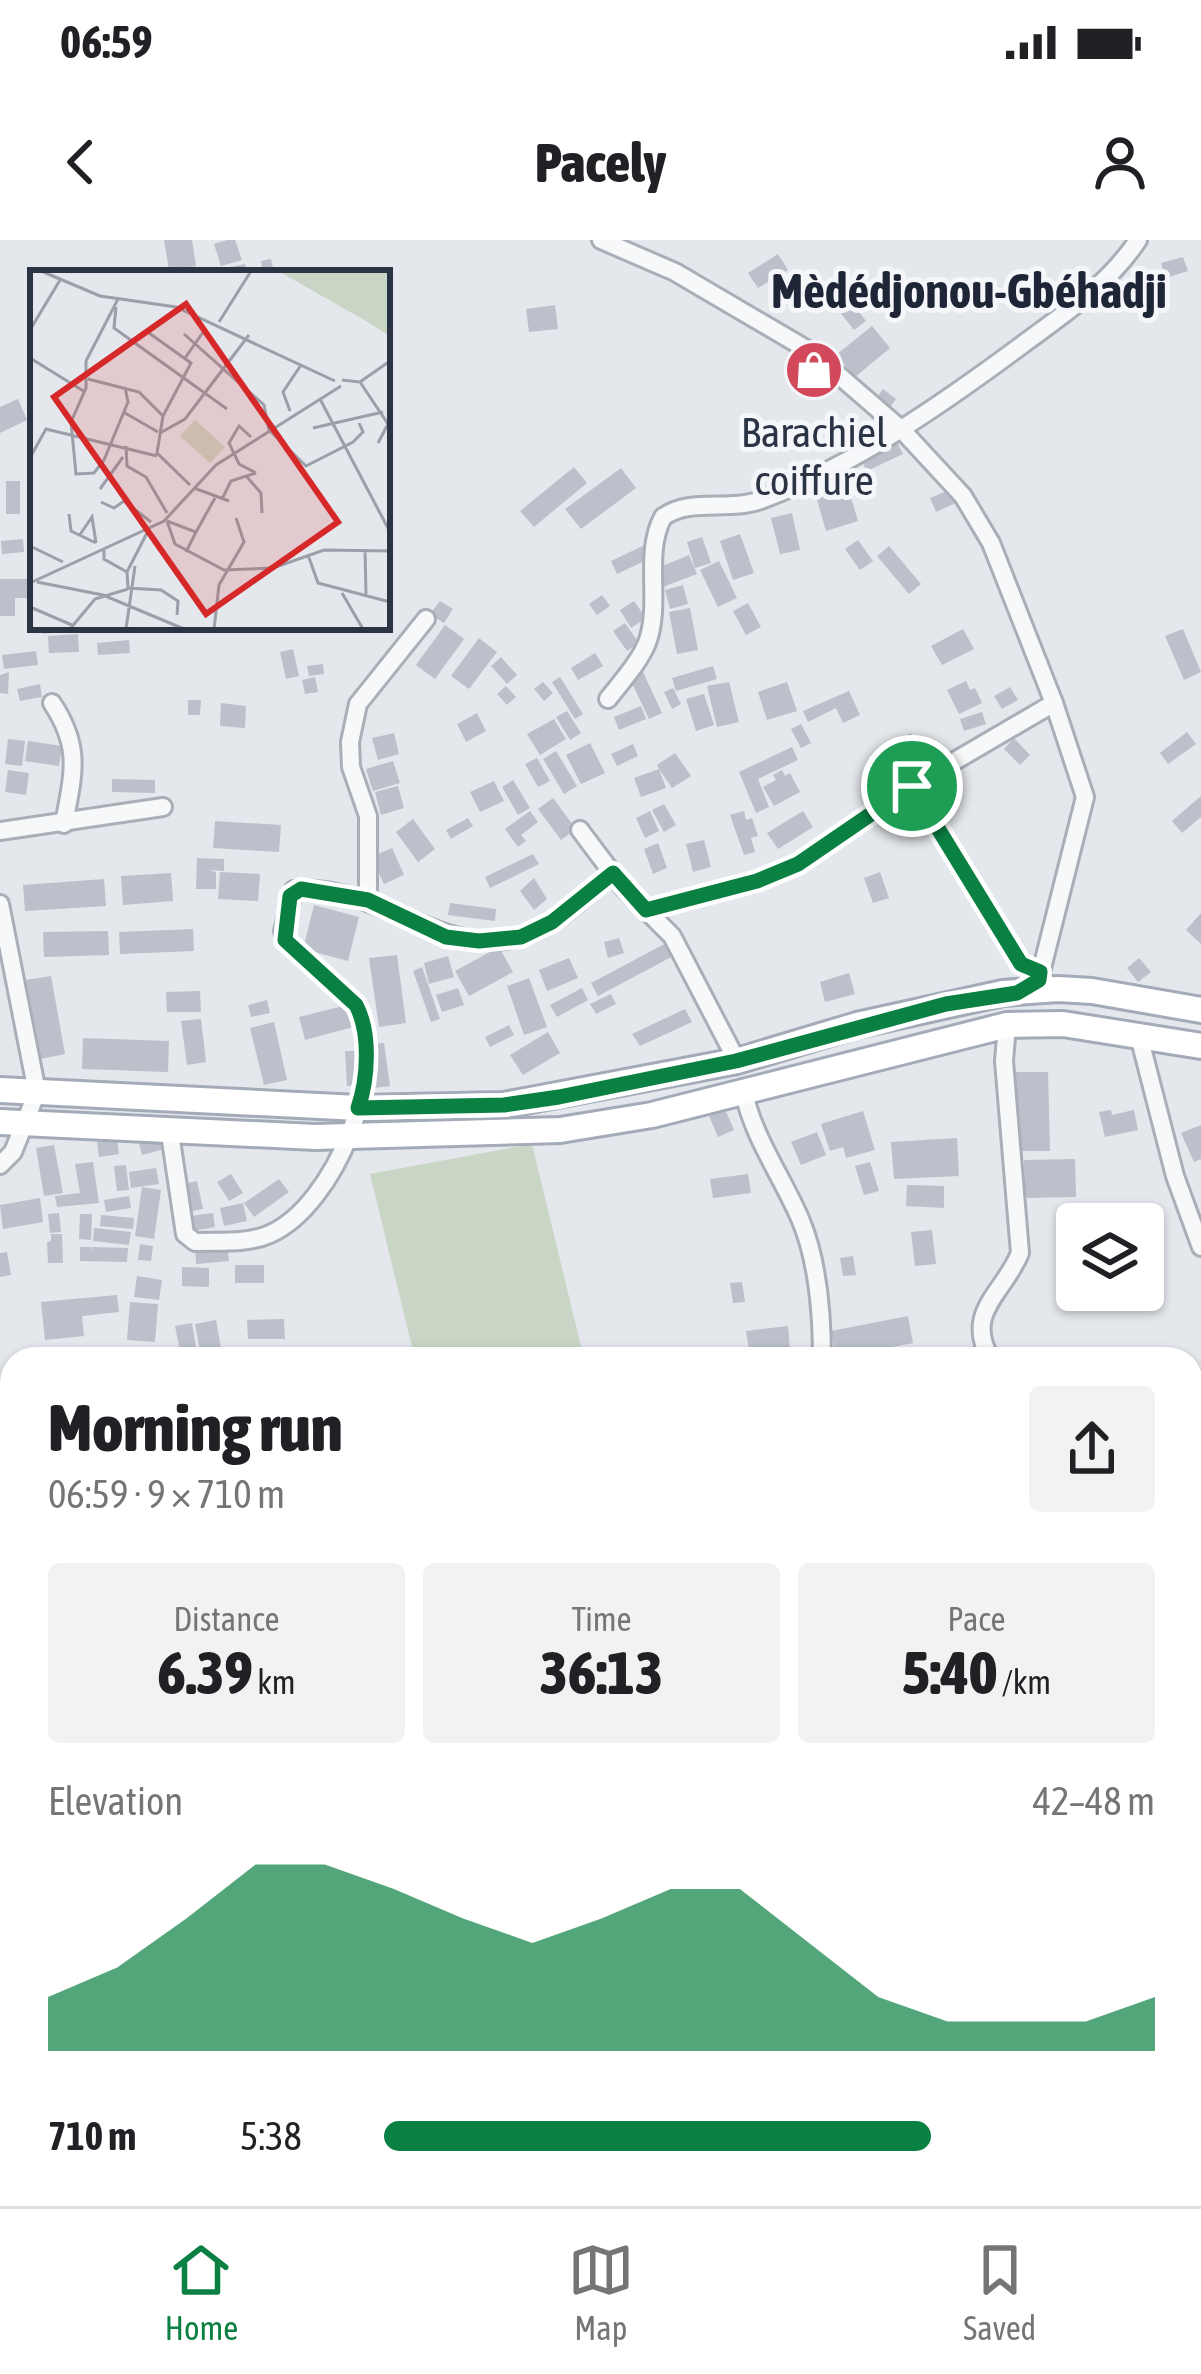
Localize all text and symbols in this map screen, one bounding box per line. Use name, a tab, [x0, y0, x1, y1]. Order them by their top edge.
text: 06:59	[60, 16, 153, 68]
icon: back	[48, 129, 114, 195]
icon: person	[1087, 129, 1153, 195]
text: Pacely	[535, 132, 666, 193]
district label: Mèdédjonou-Gbéhadji	[771, 263, 1167, 318]
inset map	[30, 270, 390, 630]
shop icon: Barachiel coiffure	[783, 339, 845, 401]
place label: Barachiel coiffure	[741, 408, 887, 504]
pin	[861, 735, 963, 837]
icon: arrive	[879, 753, 945, 819]
map controls	[1056, 1203, 1164, 1311]
button: layers	[1056, 1203, 1164, 1311]
button: share	[1029, 1386, 1155, 1512]
text: Morning run	[48, 1389, 343, 1465]
text: 06:59 · 9 × 710 m	[48, 1472, 285, 1516]
text: Distance	[174, 1600, 279, 1638]
text: Time	[571, 1600, 632, 1638]
text: Pace	[947, 1600, 1006, 1638]
text: 6.39	[157, 1638, 253, 1707]
text: 36:13	[540, 1638, 663, 1707]
text: 5:40	[902, 1638, 997, 1707]
text: km	[253, 1663, 296, 1701]
text: /km	[997, 1663, 1051, 1701]
text: Elevation	[48, 1779, 183, 1823]
text: 42–48 m	[1033, 1779, 1155, 1823]
text: 710 m	[48, 2114, 136, 2158]
text: 5:38	[240, 2114, 302, 2158]
tab: Home	[165, 2237, 238, 2347]
tab: Map	[568, 2237, 634, 2347]
tab: Saved	[963, 2237, 1036, 2347]

